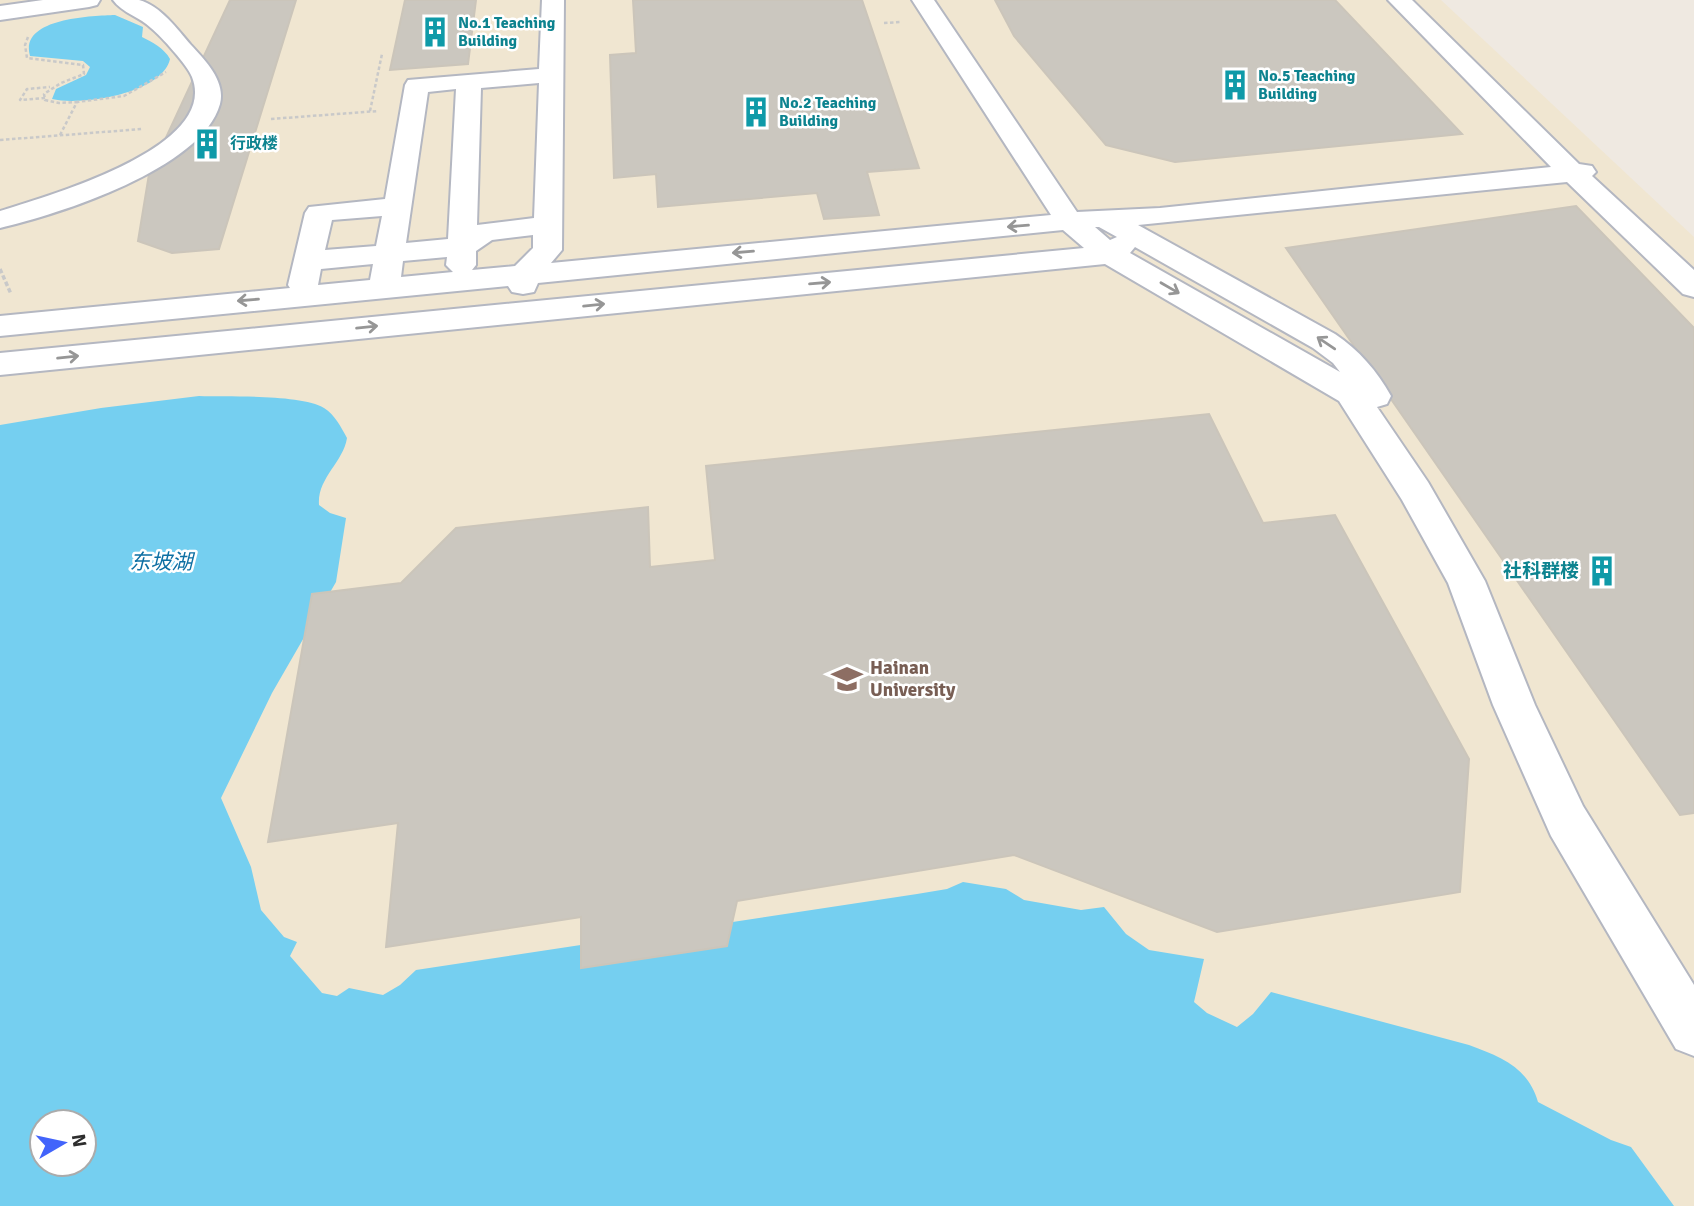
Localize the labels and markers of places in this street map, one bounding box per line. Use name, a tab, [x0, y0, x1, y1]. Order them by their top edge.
place label: No.1 Teaching Building	[458, 13, 556, 51]
building icon: No.1 Teaching Building	[418, 15, 452, 49]
place label: No.5 Teaching Building	[1258, 66, 1356, 104]
building icon: No.5 Teaching Building	[1218, 68, 1252, 102]
place label: No.2 Teaching Building	[779, 93, 877, 131]
building icon: No.2 Teaching Building	[739, 95, 773, 129]
building icon: 行政楼	[190, 127, 224, 161]
place label: 行政楼	[230, 134, 278, 154]
building icon: 社科群楼	[1585, 554, 1619, 588]
place label: 社科群楼	[1503, 559, 1579, 583]
place label: Hainan University	[870, 656, 956, 702]
school or university icon: Hainan University	[830, 662, 864, 696]

